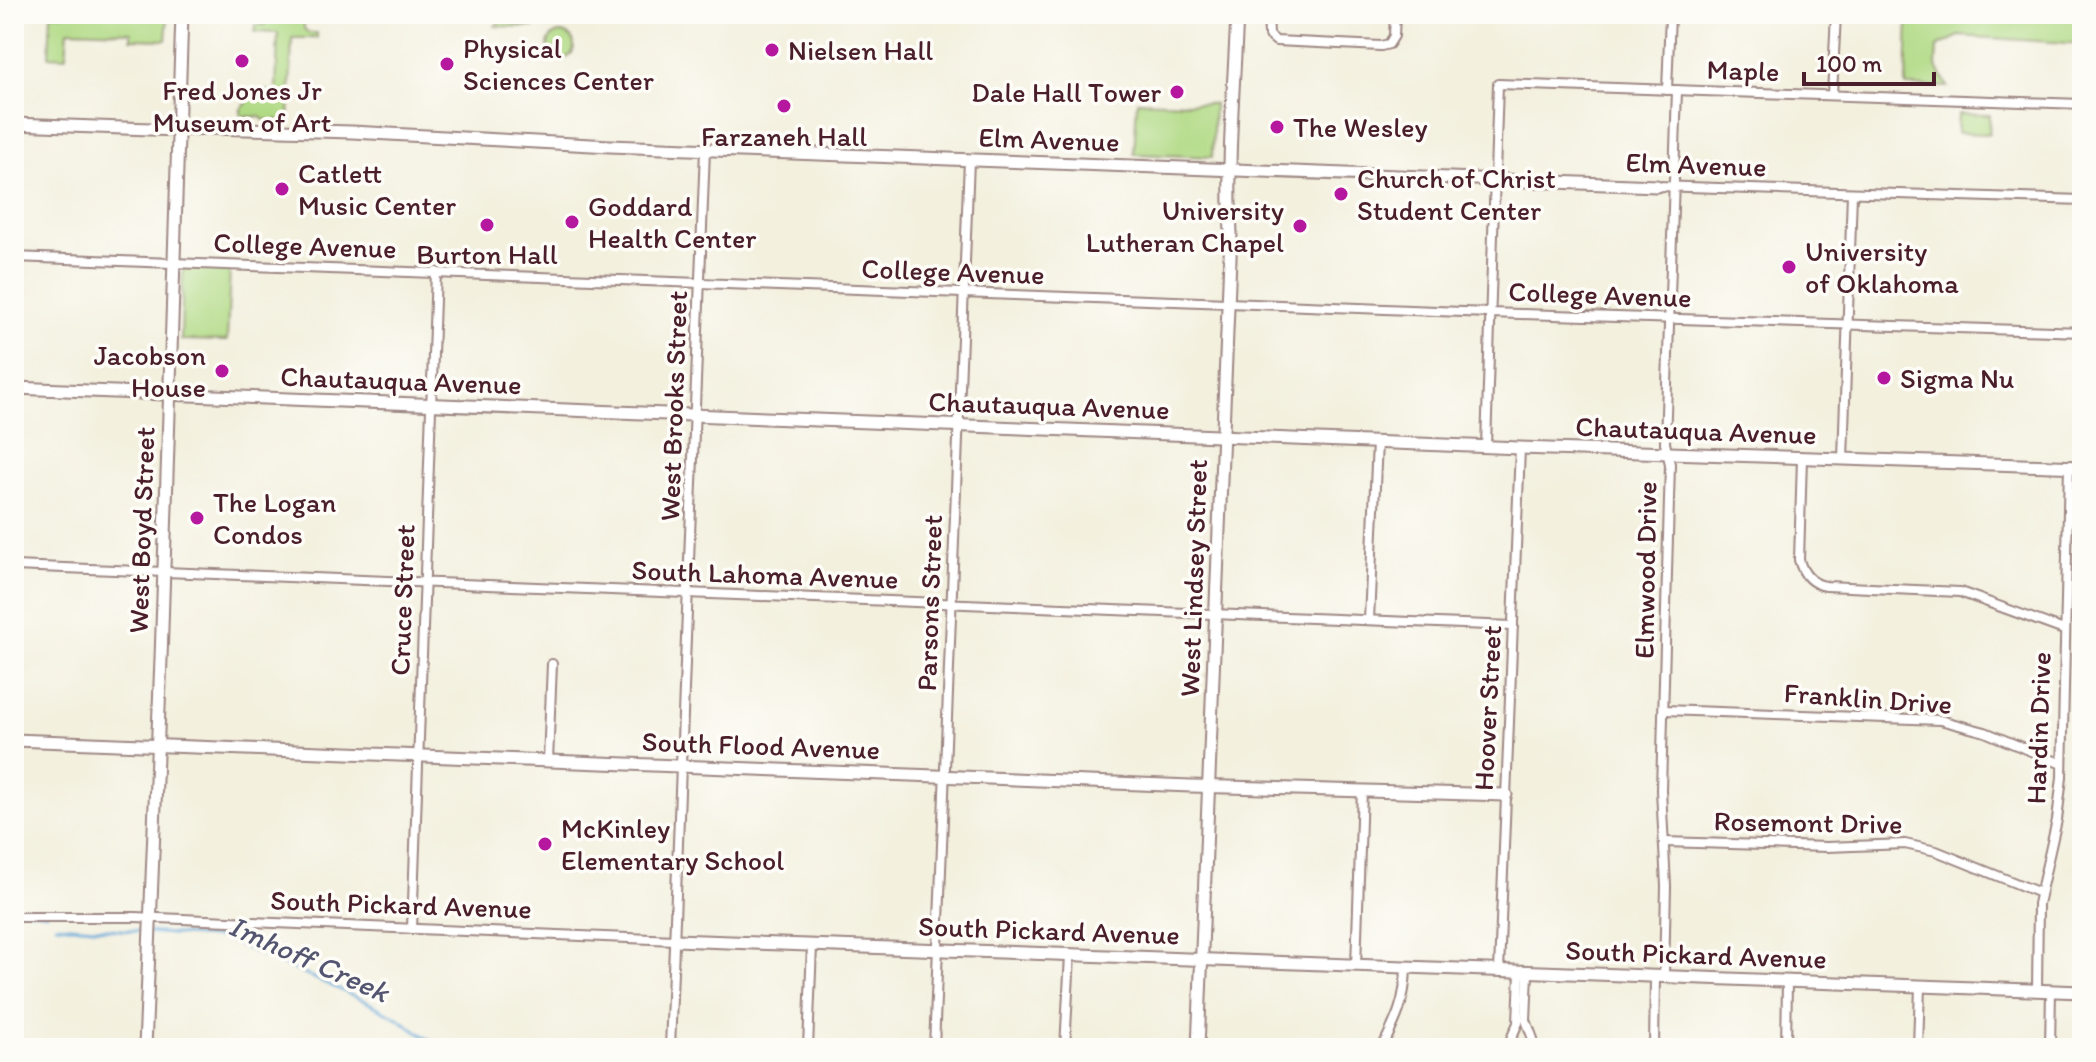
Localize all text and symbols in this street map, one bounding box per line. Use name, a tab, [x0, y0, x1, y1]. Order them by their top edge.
place label: Physical Sciences Center	[463, 31, 654, 97]
place label: Nielsen Hall	[788, 33, 933, 67]
scale bar	[1804, 36, 1934, 86]
marker: Nielsen Hall	[763, 41, 781, 59]
text: 100 m	[1816, 49, 1882, 78]
marker: Fred Jones Jr Museum of Art	[233, 52, 251, 70]
street label: Maple	[1706, 52, 1780, 88]
marker: Physical Sciences Center	[438, 55, 456, 73]
place label: Fred Jones Jr Museum of Art	[153, 73, 331, 139]
place label: Dale Hall Tower	[971, 75, 1161, 109]
marker: Dale Hall Tower	[1168, 83, 1186, 101]
marker: Farzaneh Hall	[775, 97, 793, 115]
place label: The Wesley	[1293, 110, 1428, 144]
marker: The Wesley	[1268, 118, 1286, 136]
place label: Farzaneh Hall	[701, 119, 867, 153]
street label: Elm Avenue	[978, 120, 1120, 158]
street label: Elm Avenue	[1625, 145, 1767, 183]
place label: Catlett Music Center	[298, 156, 456, 222]
place label: Church of Christ Student Center	[1357, 161, 1556, 227]
marker: Catlett Music Center	[273, 180, 291, 198]
marker: Church of Christ Student Center	[1332, 185, 1350, 203]
place label: Goddard Health Center	[588, 189, 756, 255]
place label: University Lutheran Chapel	[1086, 193, 1284, 259]
marker: Goddard Health Center	[563, 213, 581, 231]
marker: Burton Hall	[478, 216, 496, 234]
marker: University Lutheran Chapel	[1291, 217, 1309, 235]
street label: College Avenue	[213, 225, 397, 265]
place label: University of Oklahoma	[1805, 234, 1959, 300]
place label: Burton Hall	[416, 237, 558, 271]
street label: College Avenue	[861, 251, 1045, 291]
marker: University of Oklahoma	[1780, 258, 1798, 276]
street label: College Avenue	[1508, 274, 1692, 314]
street label: West Brooks Street	[652, 290, 694, 522]
place label: Jacobson House	[94, 338, 206, 404]
street label: Chautauqua Avenue	[280, 359, 522, 401]
place label: Sigma Nu	[1900, 361, 2015, 395]
marker: Jacobson House	[213, 362, 231, 380]
marker: Sigma Nu	[1875, 369, 1893, 387]
street label: Chautauqua Avenue	[928, 384, 1170, 426]
street label: Chautauqua Avenue	[1575, 409, 1817, 451]
street label: West Boyd Street	[120, 426, 162, 634]
street label: West Lindsey Street	[1172, 459, 1214, 697]
street label: Elmwood Drive	[1626, 481, 1664, 659]
place label: The Logan Condos	[213, 485, 337, 551]
marker: The Logan Condos	[188, 509, 206, 527]
street label: Parsons Street	[909, 514, 949, 692]
street label: Cruce Street	[382, 524, 422, 676]
street label: South Lahoma Avenue	[631, 552, 899, 596]
street label: Hoover Street	[1466, 624, 1508, 792]
street label: Hardin Drive	[2018, 651, 2058, 805]
street label: Franklin Drive	[1783, 675, 1953, 721]
street label: South Flood Avenue	[641, 724, 881, 766]
street label: Rosemont Drive	[1713, 803, 1903, 841]
place label: McKinley Elementary School	[561, 811, 784, 877]
marker: McKinley Elementary School	[536, 835, 554, 853]
street label: South Pickard Avenue	[270, 882, 532, 926]
water label: Imhoff Creek	[224, 907, 396, 1011]
street label: South Pickard Avenue	[918, 908, 1180, 952]
street label: South Pickard Avenue	[1565, 932, 1827, 976]

